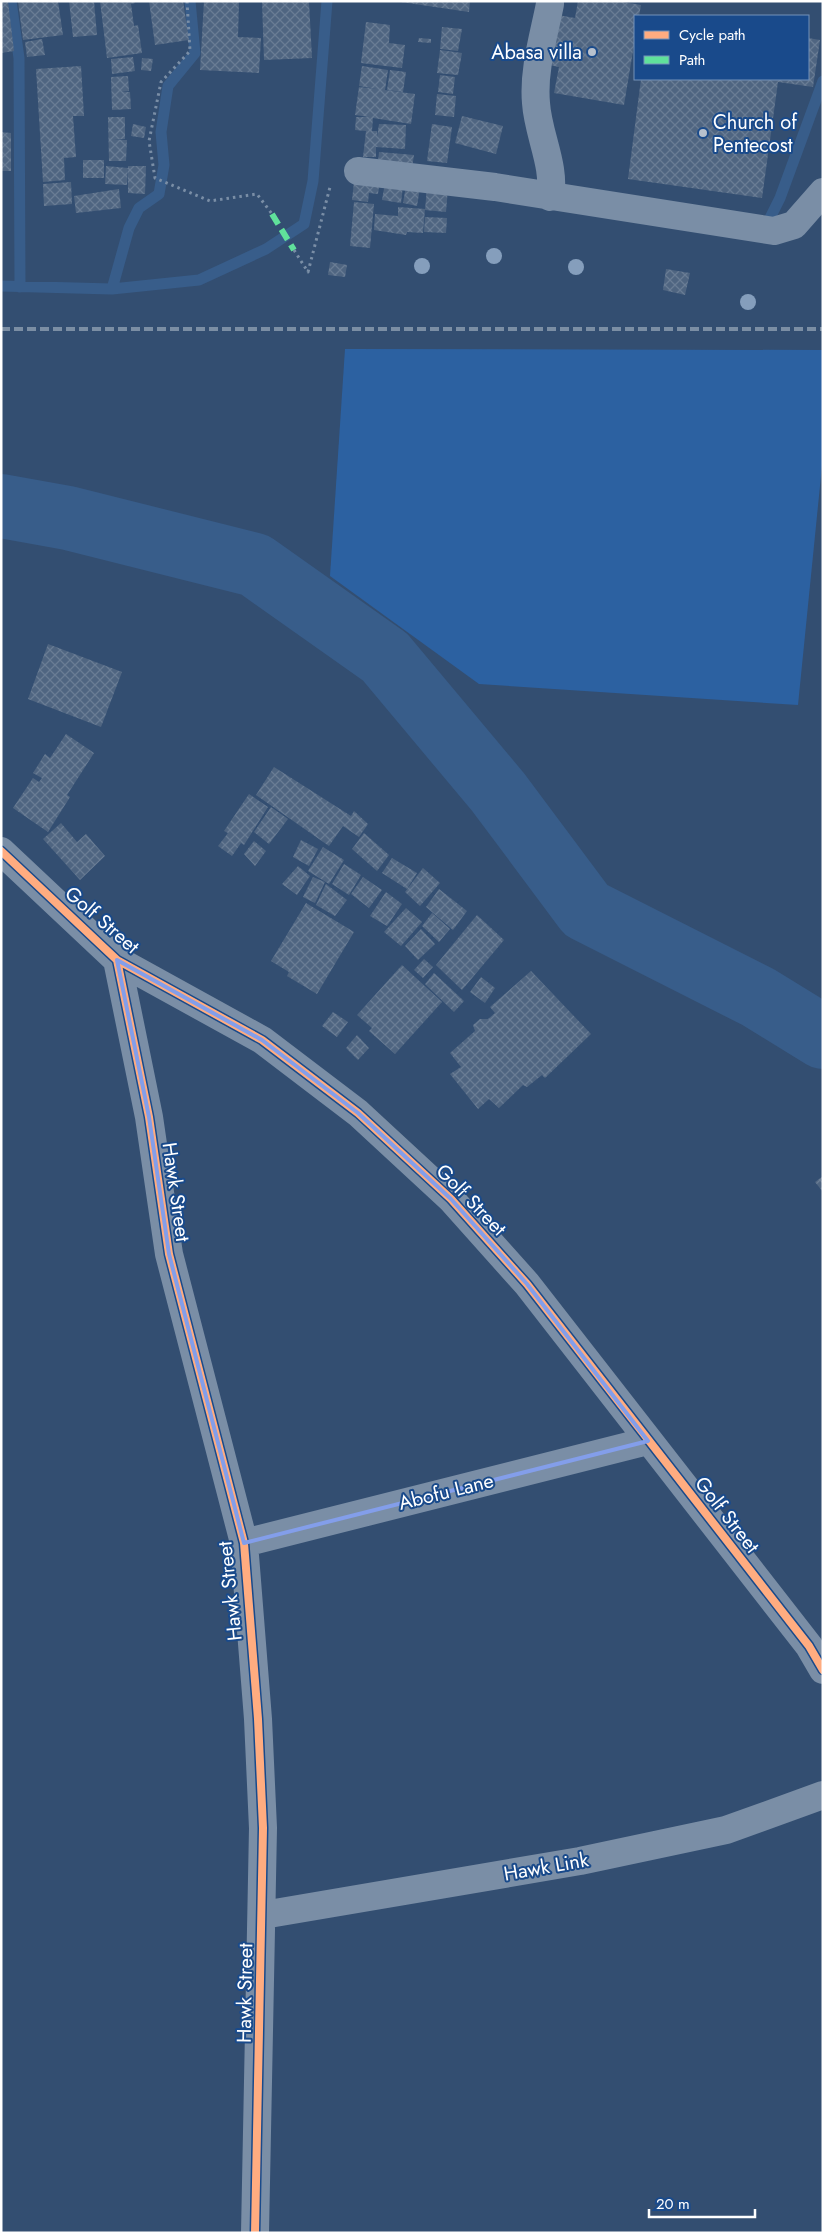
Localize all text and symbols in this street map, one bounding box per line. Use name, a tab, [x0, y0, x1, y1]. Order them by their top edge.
legend	[634, 15, 809, 80]
text: Cycle path	[679, 24, 746, 46]
place label: Abasa villa	[491, 38, 582, 67]
marker: Abasa villa	[586, 46, 598, 58]
text: Path	[679, 49, 705, 71]
place label: Church of Pentecost	[713, 108, 798, 160]
marker: Church of Pentecost	[697, 127, 709, 139]
street label: Golf Street	[58, 879, 146, 961]
street label: Hawk Street	[155, 1140, 197, 1244]
street label: Golf Street	[429, 1157, 513, 1243]
street label: Abofu Lane	[395, 1466, 497, 1518]
street label: Golf Street	[688, 1470, 766, 1560]
street label: Hawk Street	[210, 1540, 250, 1642]
street label: Hawk Link	[501, 1845, 591, 1889]
street label: Hawk Street	[230, 1943, 260, 2043]
scale bar	[649, 2186, 755, 2218]
text: 20 m	[656, 2193, 690, 2215]

